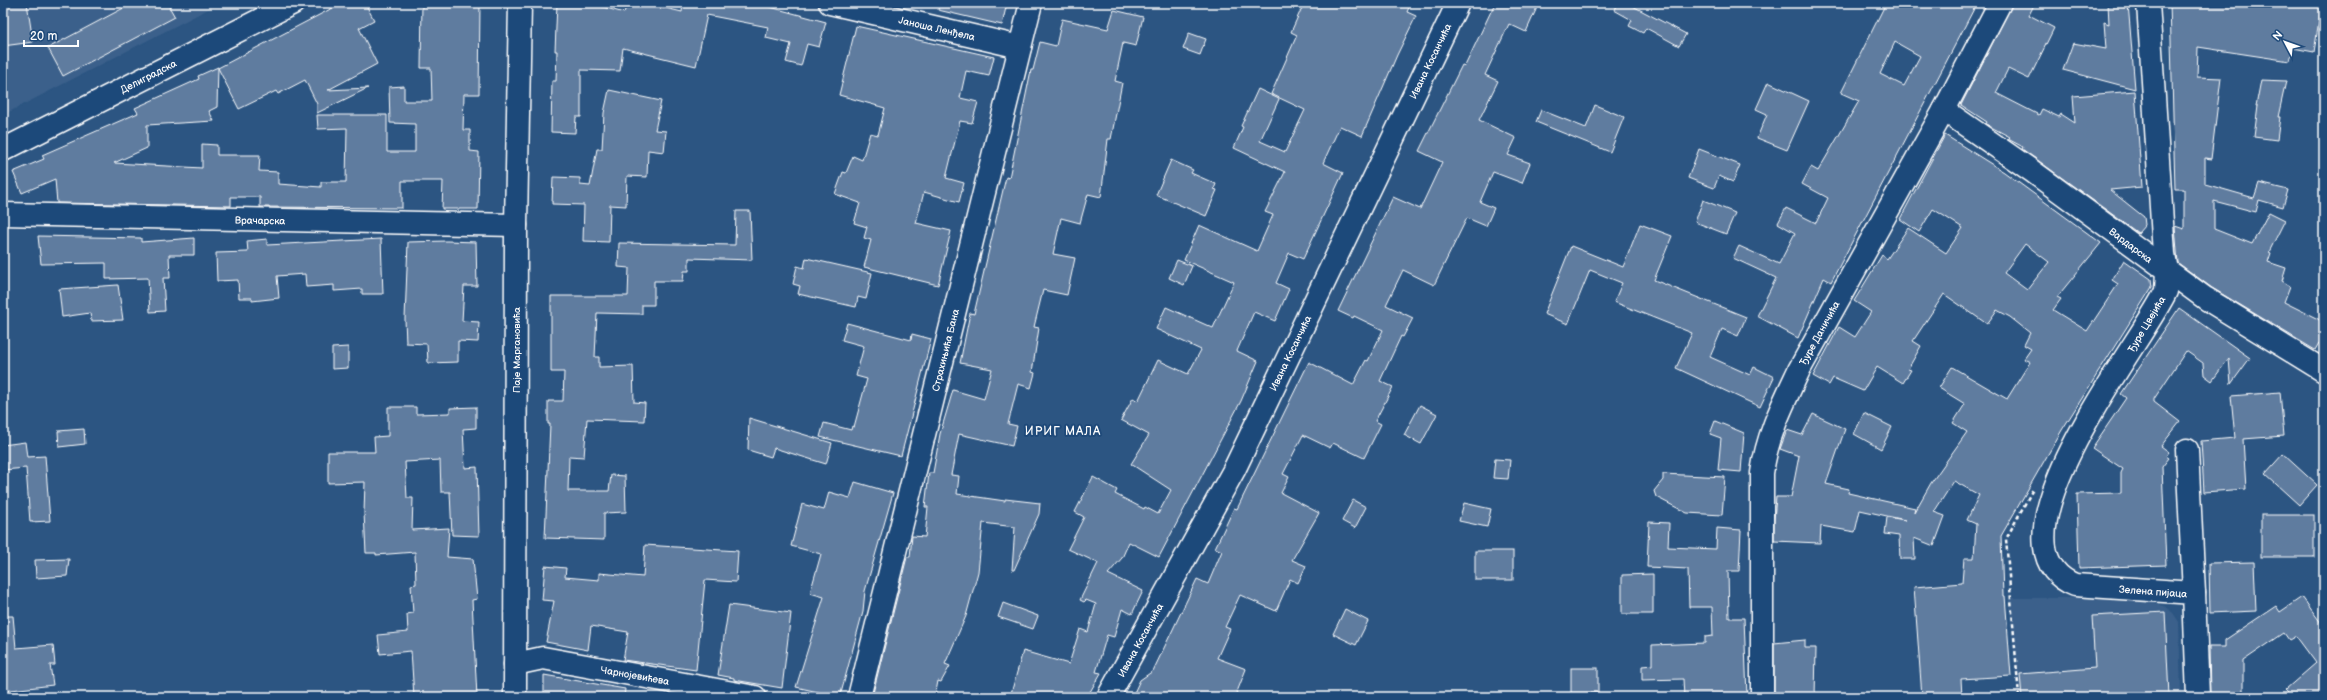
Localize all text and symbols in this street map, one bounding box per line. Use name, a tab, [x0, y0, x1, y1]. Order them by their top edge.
street label: Јаноша Ленђела	[897, 14, 976, 44]
scale bar	[24, 22, 78, 48]
street label: Ивана Косанчића	[1407, 22, 1454, 101]
north arrow	[2265, 22, 2305, 62]
text: N	[2270, 28, 2285, 43]
text: 20 m	[30, 29, 57, 44]
street label: Делиградска	[118, 58, 179, 96]
street label: Врачарска	[235, 215, 285, 227]
street label: Вардарска	[2106, 226, 2155, 266]
street label: Ђуре Цвејића	[2125, 294, 2168, 355]
street label: Ђуре Даничића	[1797, 299, 1843, 368]
street label: Паје Маргановића	[511, 307, 523, 393]
street label: Страхињића Бана	[930, 308, 962, 393]
street label: Ивана Косанчића	[1267, 314, 1314, 393]
district label: ИРИГ МАЛА	[1025, 424, 1101, 439]
street label: Зелена пијаца	[2118, 584, 2188, 600]
street label: Ивана Косанчића	[1116, 601, 1166, 680]
street label: Чарнојевићева	[600, 664, 670, 688]

